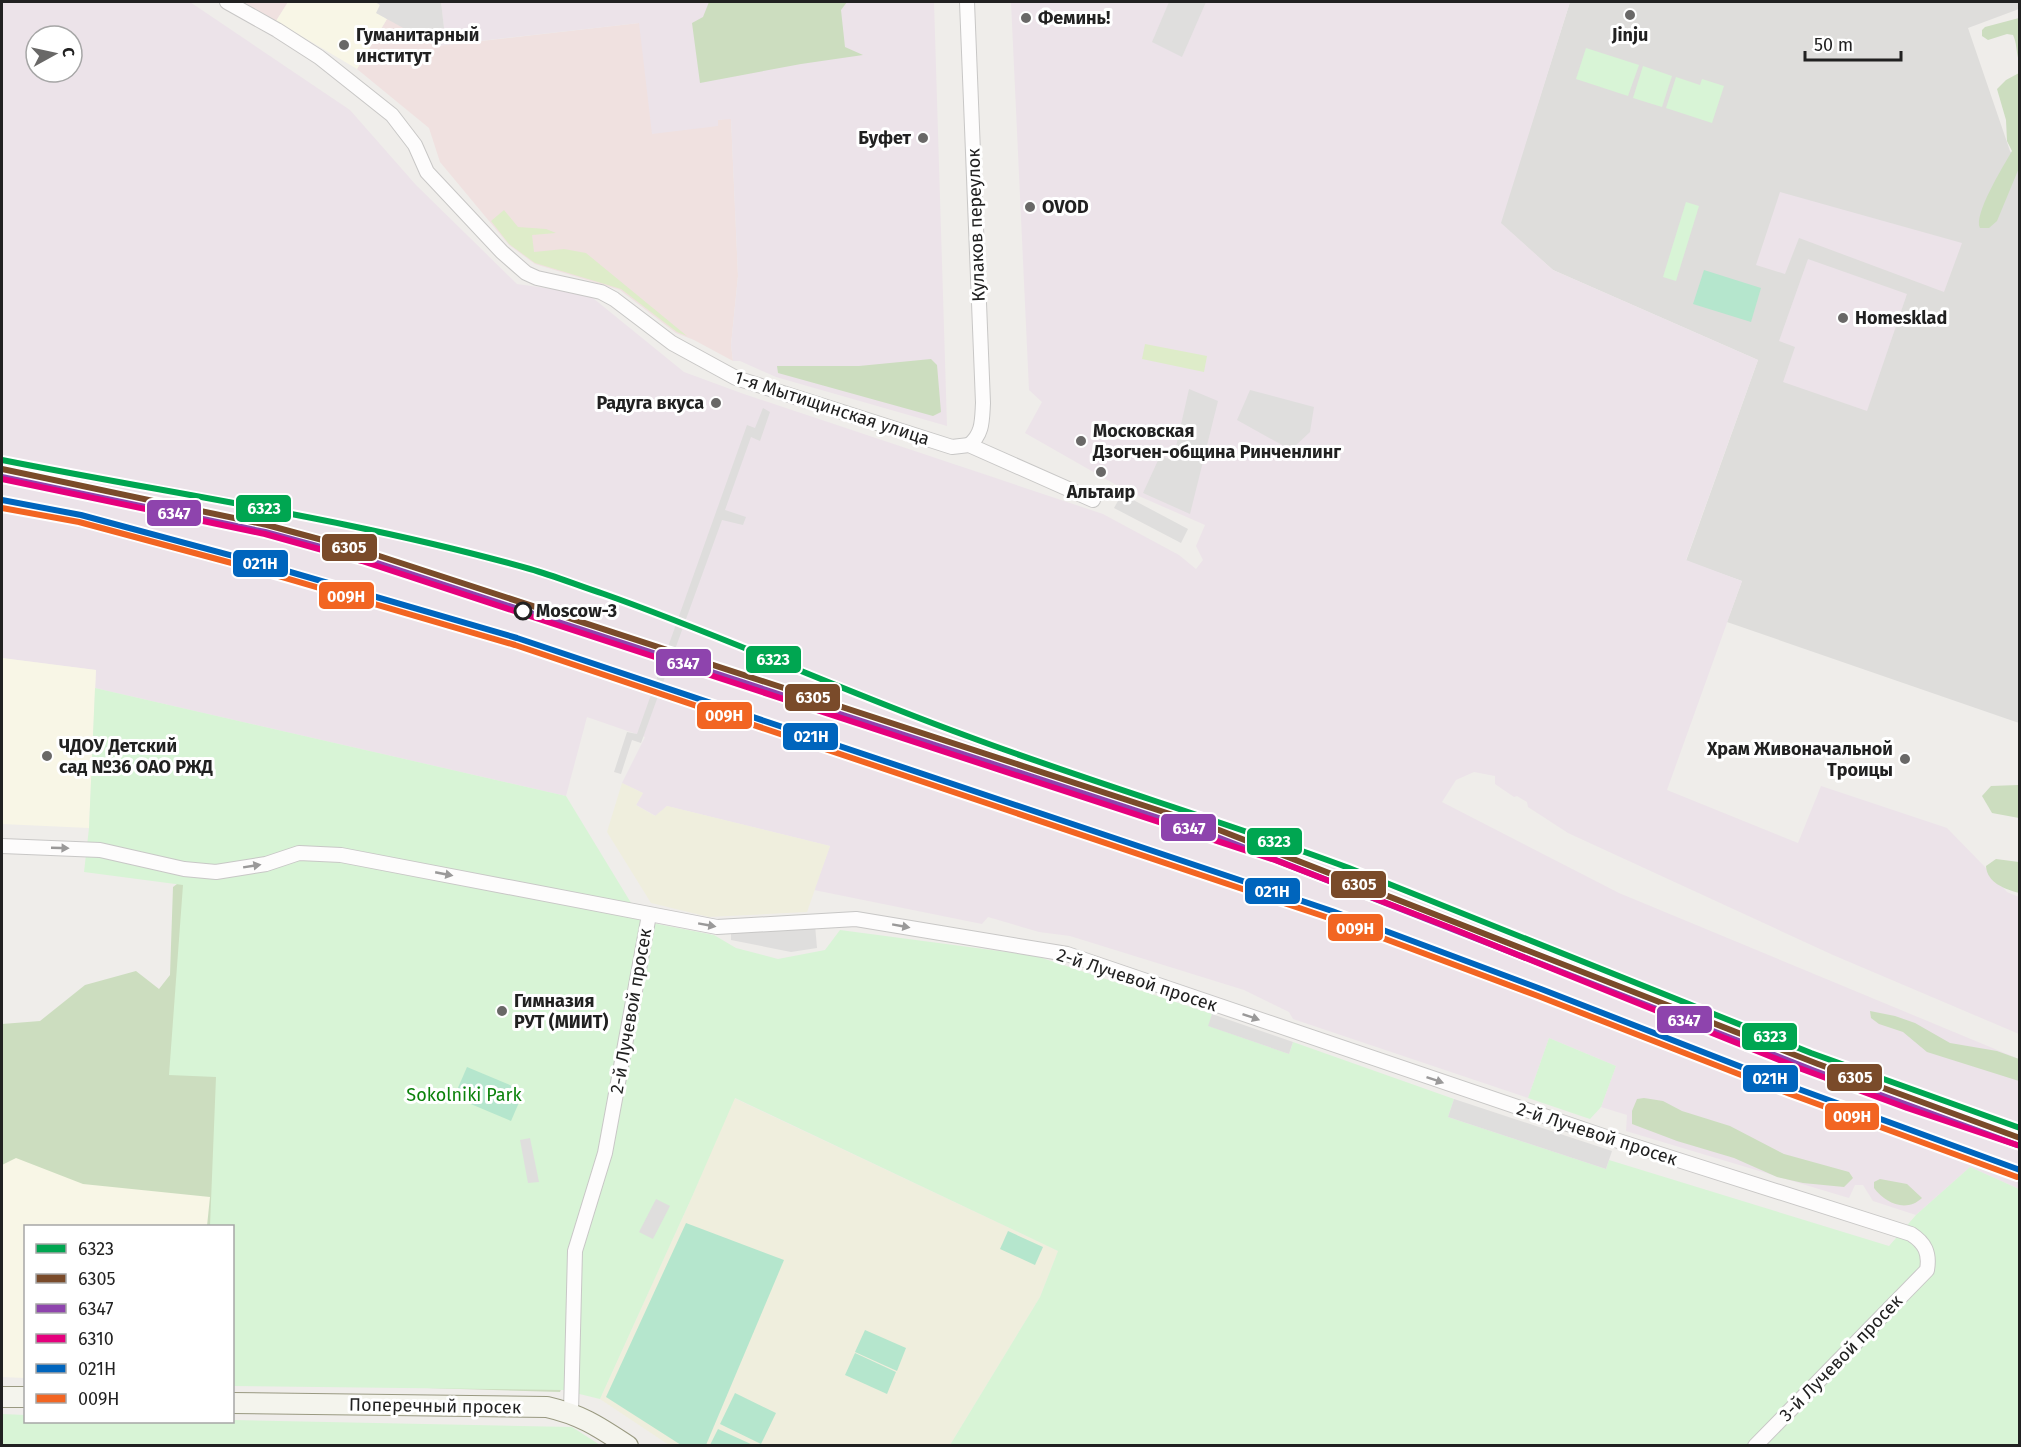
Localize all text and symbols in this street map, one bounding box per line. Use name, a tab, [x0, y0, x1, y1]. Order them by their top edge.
place label: Феминь!	[1038, 7, 1110, 29]
marker: Jinju	[1623, 8, 1637, 22]
marker: Феминь!	[1019, 11, 1033, 25]
north arrow	[24, 24, 84, 84]
place label: Гуманитарный институт	[356, 24, 479, 67]
place label: Jinju	[1611, 24, 1648, 46]
scale bar	[1805, 24, 1901, 62]
text: 50 m	[1814, 34, 1853, 56]
marker: Гуманитарный институт	[337, 38, 351, 52]
text: С	[58, 46, 79, 59]
place label: Буфет	[858, 127, 911, 149]
marker: Буфет	[916, 131, 930, 145]
street label: Кулаков переулок	[962, 147, 990, 302]
place label: OVOD	[1042, 196, 1089, 218]
marker: OVOD	[1023, 200, 1037, 214]
place label: Homesklad	[1855, 307, 1947, 329]
marker: Homesklad	[1836, 311, 1850, 325]
street label: 1-я Мытищинская улица	[732, 366, 932, 450]
place label: Радуга вкуса	[596, 392, 704, 414]
marker: Радуга вкуса	[709, 396, 723, 410]
place label: Московская Дзогчен-община Ринченлинг	[1092, 420, 1341, 463]
marker: Московская Дзогчен-община Ринченлинг	[1074, 434, 1088, 448]
marker: Альтаир	[1094, 465, 1108, 479]
place label: Альтаир	[1066, 481, 1136, 503]
line badge: 6323	[235, 494, 292, 523]
line badge: 6347	[146, 499, 202, 527]
text: 6323	[247, 499, 281, 518]
text: 6347	[157, 504, 191, 523]
line badge: 6305	[321, 533, 378, 562]
text: 6305	[331, 538, 367, 557]
line badge: 021Н	[232, 549, 289, 578]
text: 021Н	[242, 554, 278, 573]
line badge: 009Н	[318, 581, 375, 610]
text: 009Н	[327, 587, 365, 606]
place label: Moscow-3	[536, 600, 617, 622]
marker: Moscow-3	[514, 602, 532, 620]
line badge: 6323	[745, 645, 802, 674]
line badge: 6347	[655, 648, 712, 677]
text: 6323	[756, 650, 790, 669]
text: 6347	[666, 654, 700, 673]
line badge: 6305	[784, 683, 841, 712]
text: 6305	[795, 688, 831, 707]
line badge: 009Н	[696, 701, 753, 730]
text: 009Н	[705, 706, 743, 725]
line badge: 021Н	[782, 722, 839, 751]
text: 021Н	[793, 727, 829, 746]
place label: ЧДОУ Детский сад №36 ОАО РЖД	[59, 735, 214, 778]
place label: Храм Живоначальной Троицы	[1706, 738, 1893, 781]
marker: ЧДОУ Детский сад №36 ОАО РЖД	[40, 749, 54, 763]
marker: Храм Живоначальной Троицы	[1898, 752, 1912, 766]
line badge: 6347	[1160, 813, 1217, 842]
text: 6347	[1172, 819, 1206, 838]
line badge: 6323	[1246, 827, 1303, 856]
text: 6323	[1257, 832, 1291, 851]
one-way arrow	[50, 844, 69, 853]
one-way arrow	[243, 862, 262, 871]
one-way arrow	[434, 870, 453, 880]
line badge: 6305	[1330, 870, 1387, 899]
text: 6305	[1341, 875, 1377, 894]
line badge: 021Н	[1244, 877, 1301, 905]
text: 021Н	[1254, 882, 1290, 901]
line badge: 009Н	[1327, 913, 1384, 942]
text: 009Н	[1336, 919, 1374, 938]
one-way arrow	[697, 921, 716, 930]
one-way arrow	[891, 922, 910, 931]
street label: 2-й Лучевой просек	[606, 926, 656, 1095]
street label: 2-й Лучевой просек	[1054, 944, 1221, 1017]
place label: Гимназия РУТ (МИИТ)	[514, 990, 608, 1033]
marker: Гимназия РУТ (МИИТ)	[495, 1004, 509, 1018]
line badge: 6347	[1656, 1005, 1713, 1034]
text: 6347	[1667, 1011, 1701, 1030]
one-way arrow	[1242, 1013, 1260, 1023]
line badge: 6323	[1741, 1022, 1798, 1051]
text: 6323	[1753, 1027, 1787, 1046]
line badge: 6305	[1826, 1063, 1883, 1092]
line badge: 021Н	[1742, 1064, 1799, 1093]
text: 6305	[1837, 1068, 1873, 1087]
text: 021Н	[1752, 1069, 1788, 1088]
one-way arrow	[1426, 1076, 1444, 1085]
park label: Sokolniki Park	[406, 1084, 522, 1106]
street label: 2-й Лучевой просек	[1514, 1098, 1681, 1171]
line badge: 009Н	[1824, 1102, 1880, 1131]
text: 009Н	[1833, 1107, 1871, 1126]
legend	[24, 1225, 234, 1423]
text: 6323	[78, 1238, 114, 1260]
text: 6305	[78, 1268, 115, 1290]
street label: 3-й Лучевой просек	[1775, 1290, 1908, 1426]
text: 6347	[78, 1298, 113, 1320]
text: 6310	[78, 1328, 114, 1350]
text: 021Н	[78, 1358, 116, 1380]
text: 009Н	[78, 1388, 120, 1410]
street label: Поперечный просек	[349, 1393, 522, 1419]

